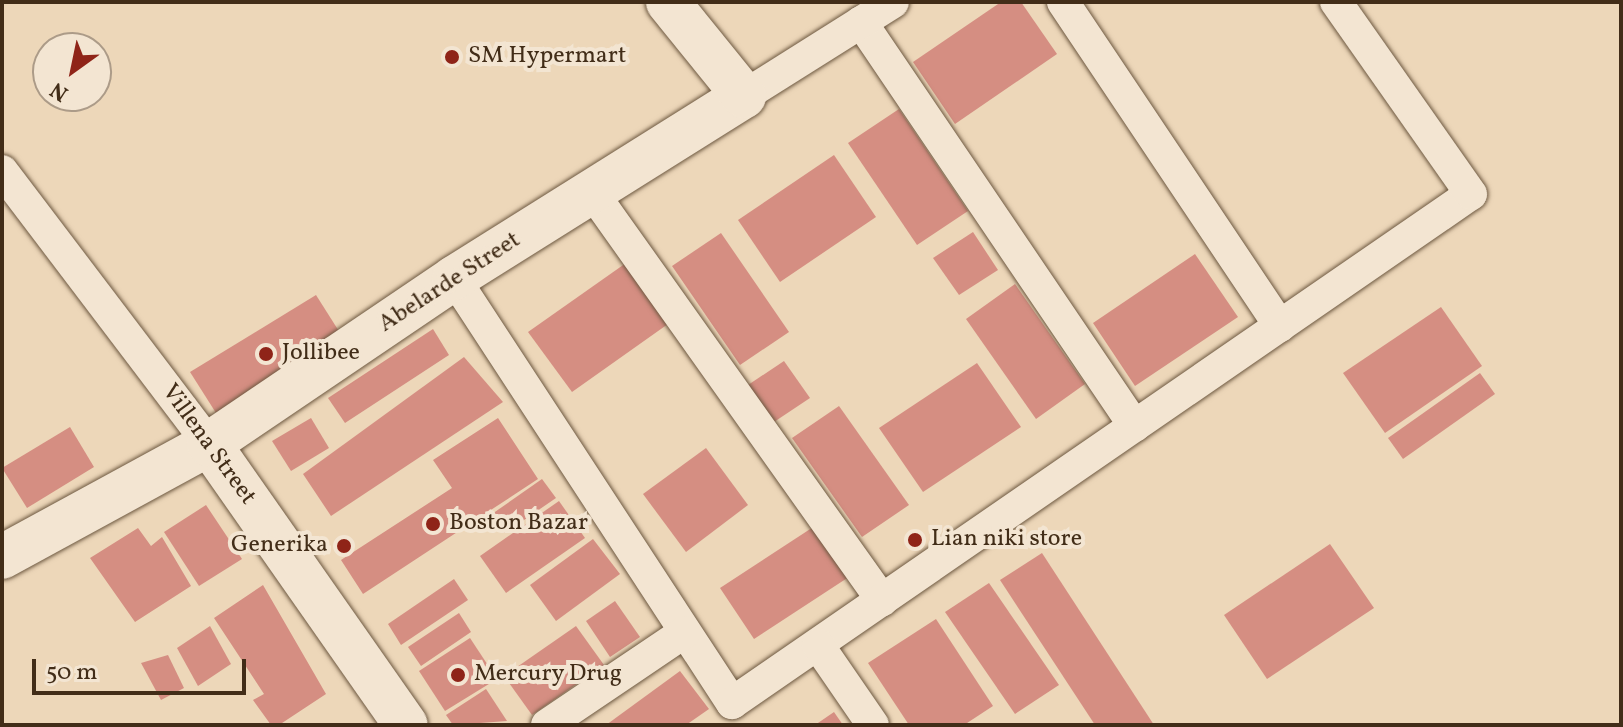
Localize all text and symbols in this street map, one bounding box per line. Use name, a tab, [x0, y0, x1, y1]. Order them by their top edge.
north arrow	[32, 32, 112, 112]
place label: SM Hypermart	[468, 43, 626, 71]
marker: SM Hypermart	[443, 48, 461, 66]
text: N	[45, 74, 75, 108]
street label: Abelarde Street	[374, 226, 526, 340]
place label: Jollibee	[282, 340, 360, 368]
marker: Jollibee	[257, 345, 275, 363]
street label: Villena Street	[155, 379, 261, 511]
place label: Boston Bazar	[449, 510, 588, 538]
marker: Boston Bazar	[424, 515, 442, 533]
place label: Lian niki store	[931, 526, 1082, 554]
marker: Lian niki store	[906, 531, 924, 549]
place label: Generika	[231, 532, 328, 560]
marker: Generika	[335, 537, 353, 555]
scale bar	[36, 643, 250, 693]
text: 50 m	[46, 656, 98, 690]
place label: Mercury Drug	[474, 661, 623, 689]
marker: Mercury Drug	[449, 666, 467, 684]

